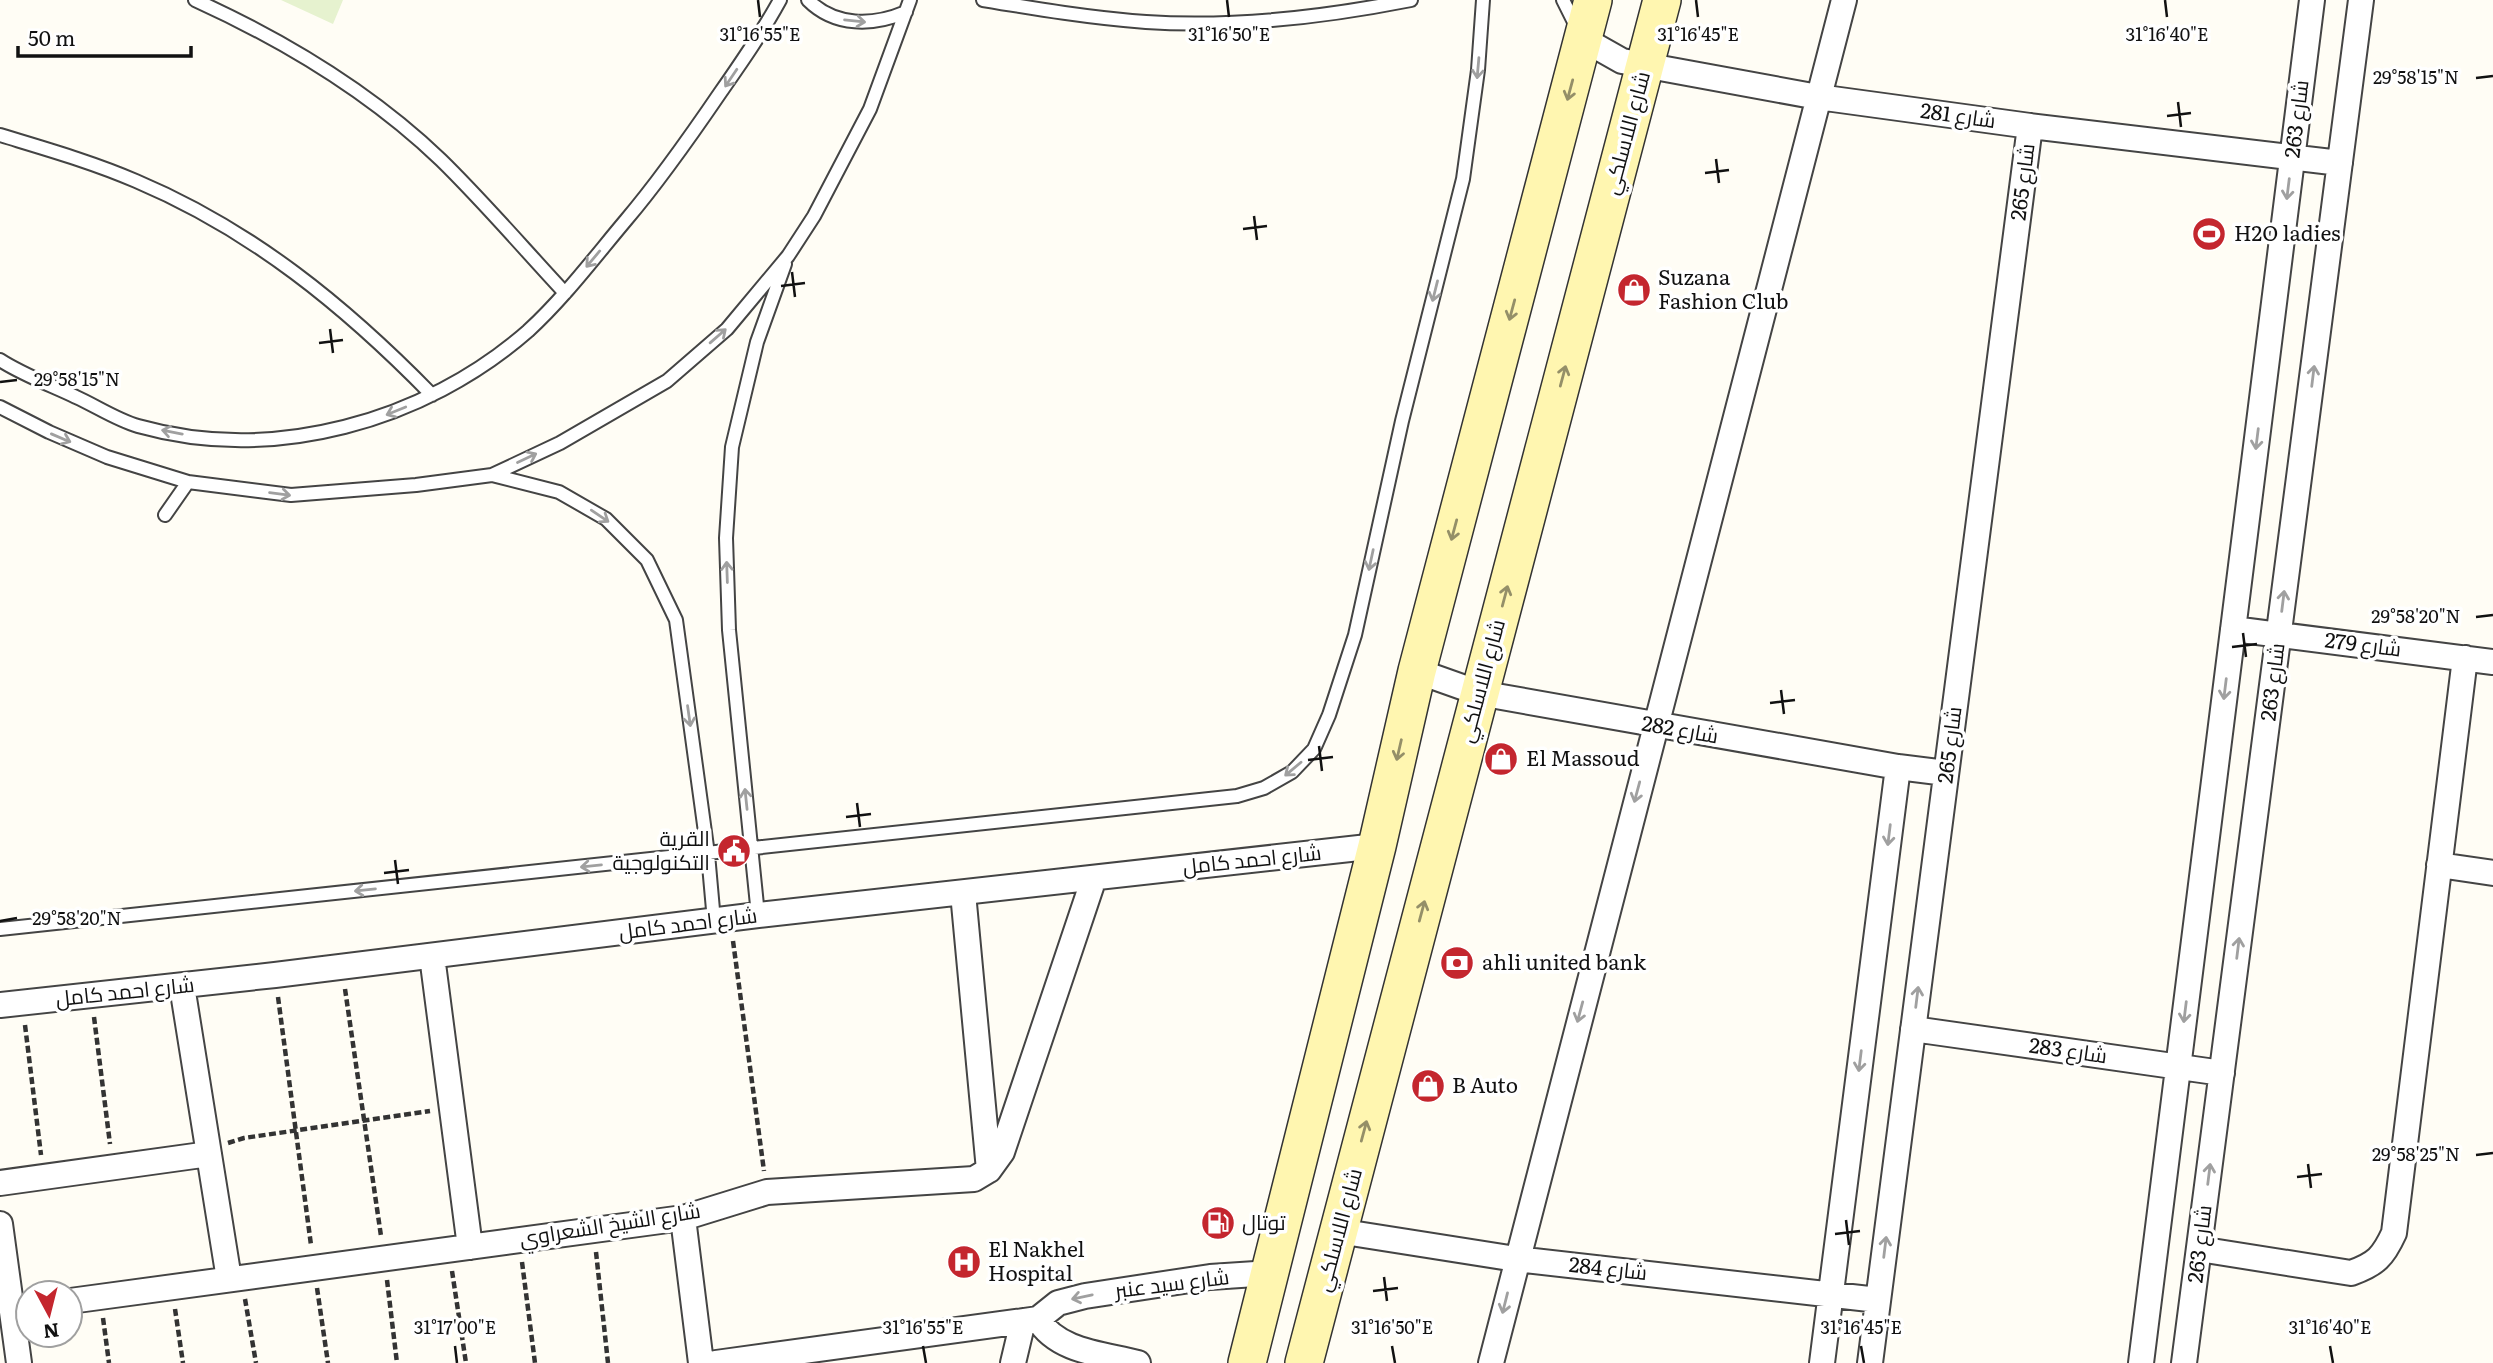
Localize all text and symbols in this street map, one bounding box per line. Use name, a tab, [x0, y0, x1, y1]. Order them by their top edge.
scale bar	[18, 14, 191, 58]
one-way arrow	[843, 15, 866, 28]
text: 31°16'55"E	[720, 20, 800, 47]
text: 31°16'50"E	[1188, 20, 1270, 47]
text: 31°16'45"E	[1657, 20, 1739, 47]
text: 31°16'40"E	[2126, 20, 2208, 47]
text: 50 m	[28, 21, 75, 52]
one-way arrow	[1471, 56, 1484, 79]
text: 29°58'15"N	[2373, 63, 2459, 90]
street label: شارع اللاسلكي	[1593, 67, 1659, 198]
one-way arrow	[723, 68, 738, 87]
one-way arrow	[1563, 78, 1576, 101]
street label: شارع 263	[2274, 78, 2316, 160]
street label: شارع 281	[1919, 93, 1998, 135]
street label: شارع 265	[2000, 141, 2042, 222]
one-way arrow	[2282, 177, 2295, 200]
sports icon: H2O ladies	[2190, 215, 2228, 253]
place label: H2O ladies	[2234, 216, 2341, 247]
one-way arrow	[585, 250, 601, 268]
place label: Suzana Fashion Club	[1658, 260, 1789, 315]
shop icon: Suzana Fashion Club	[1615, 271, 1653, 309]
one-way arrow	[1428, 279, 1441, 302]
one-way arrow	[1505, 298, 1518, 321]
one-way arrow	[709, 328, 726, 345]
text: 29°58'15"N	[34, 365, 120, 392]
one-way arrow	[1558, 365, 1571, 387]
one-way arrow	[2306, 365, 2319, 387]
one-way arrow	[385, 405, 407, 418]
one-way arrow	[161, 425, 184, 439]
one-way arrow	[2250, 427, 2263, 450]
one-way arrow	[50, 432, 71, 445]
one-way arrow	[516, 451, 537, 464]
one-way arrow	[268, 487, 291, 500]
one-way arrow	[590, 509, 609, 524]
one-way arrow	[1447, 518, 1460, 541]
one-way arrow	[1364, 548, 1378, 571]
one-way arrow	[720, 561, 733, 584]
one-way arrow	[1499, 585, 1512, 608]
one-way arrow	[2277, 590, 2290, 613]
text: 29°58'20"N	[2371, 602, 2461, 629]
street label: شارع اللاسلكي	[1448, 615, 1514, 746]
street label: شارع 279	[2323, 622, 2403, 664]
street label: شارع 263	[2250, 641, 2292, 723]
one-way arrow	[2219, 677, 2232, 700]
one-way arrow	[683, 704, 696, 727]
street label: شارع 265	[1927, 704, 1969, 785]
street label: شارع 282	[1639, 706, 1721, 751]
one-way arrow	[1392, 739, 1405, 761]
shop icon: El Massoud	[1482, 740, 1520, 778]
place label: El Massoud	[1526, 741, 1640, 772]
one-way arrow	[1284, 761, 1302, 777]
one-way arrow	[1630, 780, 1643, 802]
one-way arrow	[739, 788, 752, 811]
place label: القرية التكنولوجية	[612, 821, 710, 876]
one-way arrow	[1883, 823, 1896, 846]
public building icon: القرية التكنولوجية	[715, 832, 753, 870]
street label: شارع احمد كامل	[1181, 835, 1323, 881]
one-way arrow	[581, 860, 603, 873]
one-way arrow	[354, 884, 377, 897]
street label: شارع احمد كامل	[617, 898, 759, 946]
one-way arrow	[1416, 900, 1429, 923]
text: 29°58'20"N	[32, 904, 122, 931]
one-way arrow	[2232, 937, 2245, 960]
bank icon: ahli united bank	[1438, 944, 1476, 982]
place label: ahli united bank	[1482, 945, 1646, 976]
street label: شارع احمد كامل	[54, 967, 196, 1013]
one-way arrow	[1911, 986, 1924, 1009]
one-way arrow	[1573, 1000, 1586, 1023]
one-way arrow	[2178, 1000, 2191, 1023]
street label: شارع 283	[2027, 1028, 2109, 1070]
one-way arrow	[1854, 1049, 1867, 1072]
shop icon: B Auto	[1409, 1067, 1447, 1105]
place label: B Auto	[1452, 1068, 1518, 1099]
one-way arrow	[1358, 1120, 1371, 1143]
text: 29°58'25"N	[2372, 1140, 2460, 1167]
one-way arrow	[2202, 1163, 2215, 1186]
street label: شارع اللاسلكي	[1305, 1164, 1371, 1295]
street label: شارع الشيخ الشعراوي	[517, 1193, 703, 1255]
street label: شارع 263	[2177, 1203, 2219, 1285]
fuel station icon: توتال	[1199, 1204, 1237, 1242]
place label: توتال	[1242, 1205, 1286, 1236]
place label: El Nakhel Hospital	[988, 1232, 1085, 1287]
one-way arrow	[1879, 1236, 1892, 1259]
hospital icon: El Nakhel Hospital	[945, 1243, 983, 1281]
street label: شارع 284	[1567, 1247, 1649, 1287]
street label: شارع سيد عنبر	[1112, 1259, 1231, 1305]
north arrow	[14, 1279, 84, 1349]
one-way arrow	[1071, 1291, 1094, 1304]
one-way arrow	[1498, 1291, 1511, 1314]
text: 31°17'00"E	[414, 1313, 496, 1340]
text: 31°16'55"E	[883, 1313, 963, 1340]
text: 31°16'50"E	[1351, 1313, 1433, 1340]
text: 31°16'45"E	[1820, 1313, 1902, 1340]
text: 31°16'40"E	[2289, 1313, 2371, 1340]
text: N	[42, 1317, 61, 1347]

